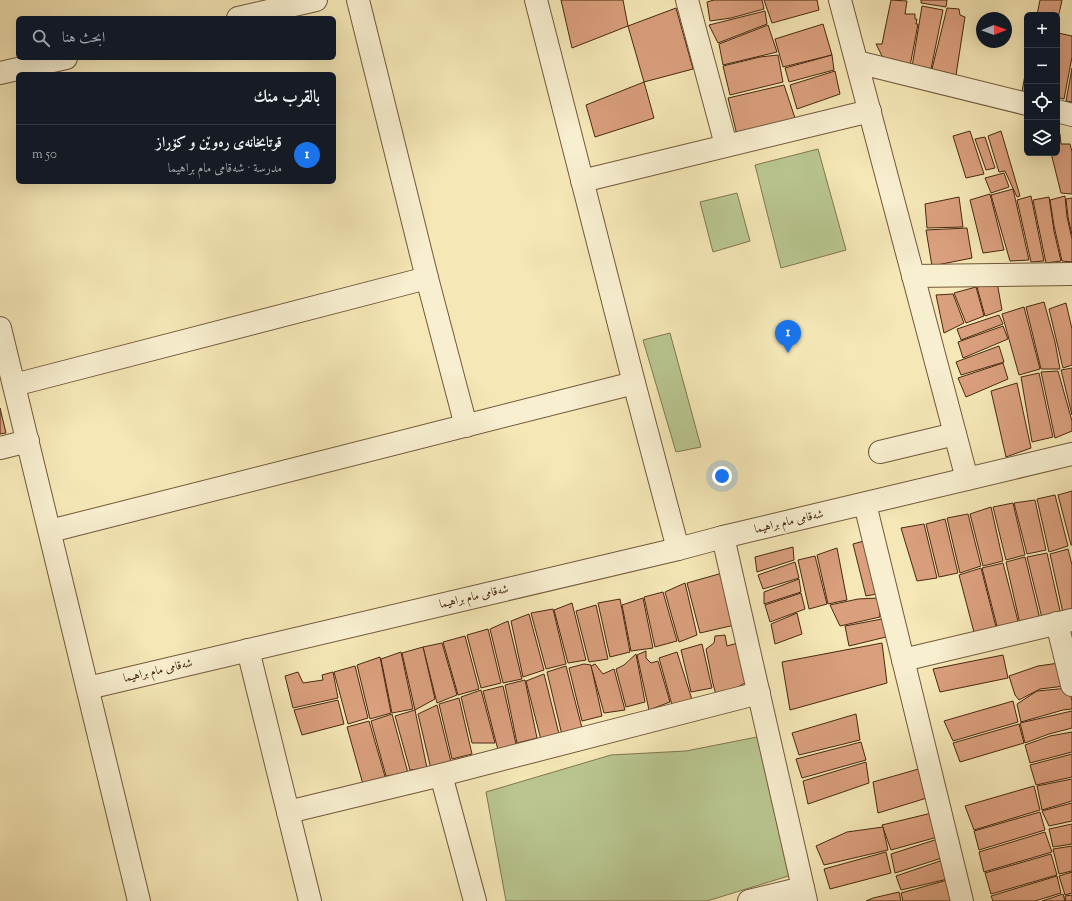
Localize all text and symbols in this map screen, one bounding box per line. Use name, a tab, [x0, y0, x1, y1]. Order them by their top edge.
north arrow	[976, 12, 1012, 48]
map controls	[1024, 12, 1060, 156]
button: +	[1024, 12, 1060, 48]
search box	[16, 16, 336, 60]
icon: search	[30, 27, 52, 49]
text: ابحث هنا	[62, 28, 105, 49]
button: −	[1024, 48, 1060, 84]
button: locate	[1024, 84, 1060, 120]
text: بالقرب منك	[254, 86, 320, 110]
button: layers	[1024, 120, 1060, 156]
text: قوتابخانەی رەوێن و کۆراز	[156, 133, 282, 154]
text: 50 m	[32, 146, 57, 164]
text: 1	[305, 146, 309, 164]
text: مدرسة · شەقامی مام براهیما	[168, 160, 282, 178]
pin: 1	[775, 320, 801, 353]
your location	[712, 466, 732, 486]
street label: شەقامی مام براهیما	[752, 505, 826, 540]
street label: شەقامی مام براهیما	[437, 580, 511, 615]
street label: شەقامی مام براهیما	[121, 654, 195, 689]

